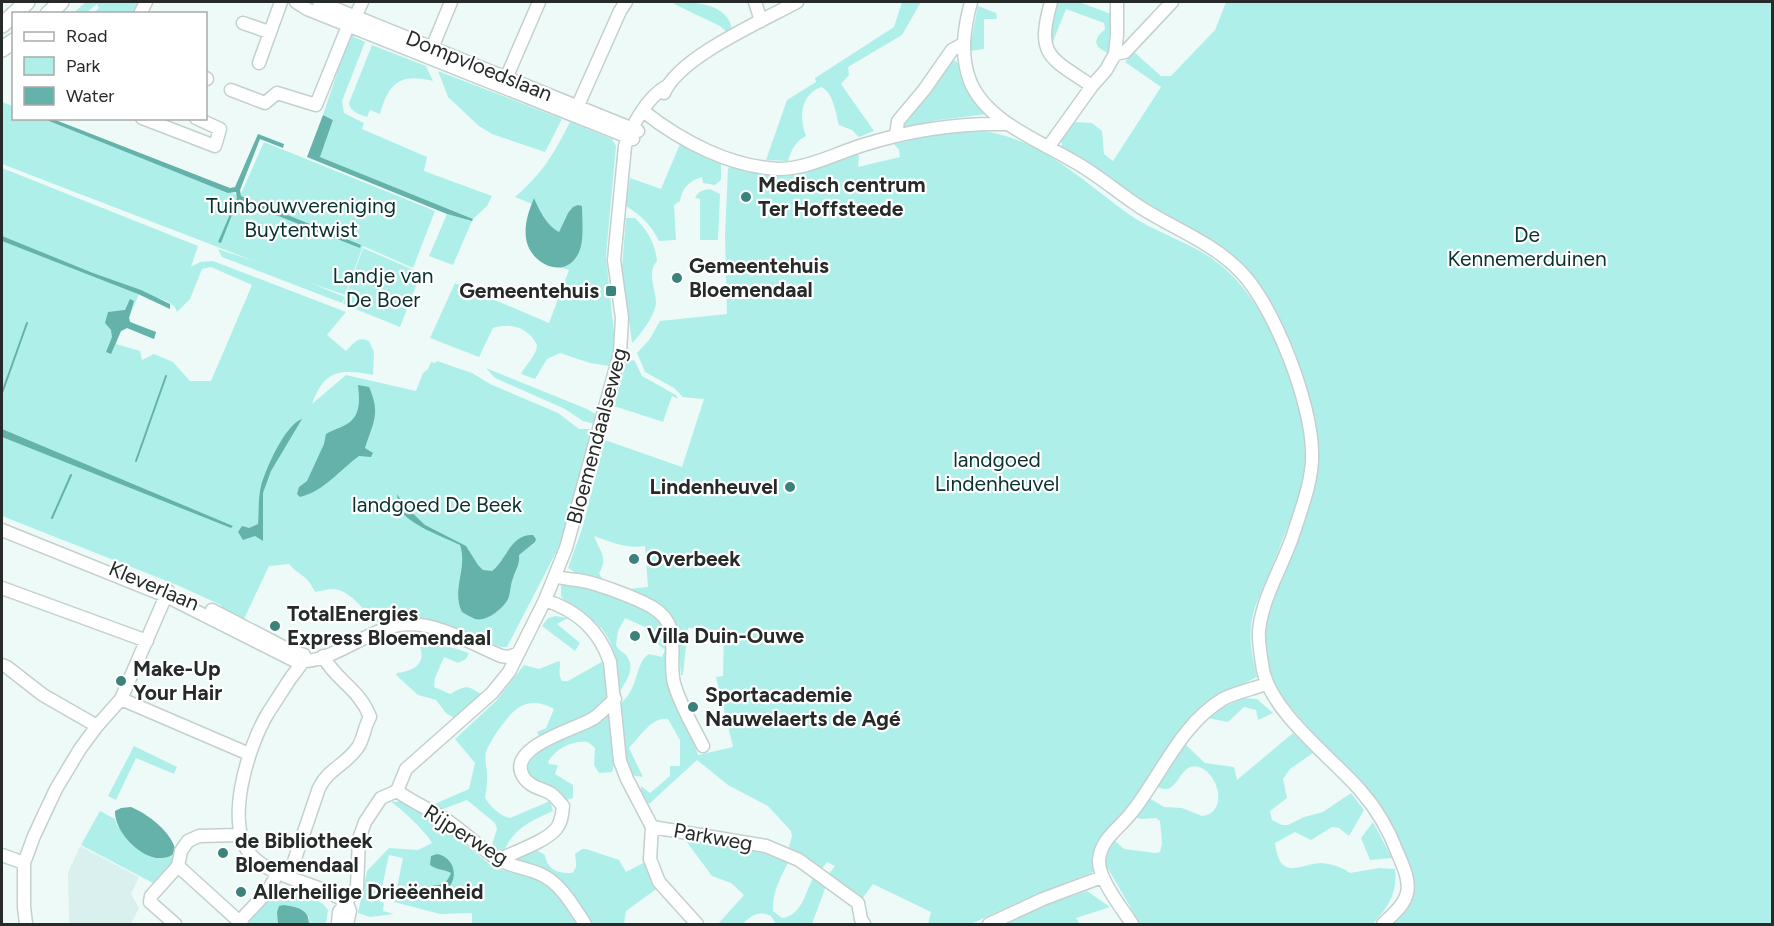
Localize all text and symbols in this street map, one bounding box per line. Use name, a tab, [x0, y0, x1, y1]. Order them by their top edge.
legend	[12, 12, 207, 120]
text: Road	[66, 25, 107, 47]
street label: Dompvloedslaan	[402, 25, 556, 106]
text: Park	[66, 55, 101, 77]
text: Water	[66, 85, 114, 107]
place label: Medisch centrum Ter Hoffsteede	[758, 172, 926, 221]
marker: Medisch centrum Ter Hoffsteede	[739, 190, 753, 204]
park label: Tuinbouwvereniging Buytentwist	[206, 193, 396, 242]
park label: De Kennemerduinen	[1447, 222, 1607, 271]
place label: Gemeentehuis Bloemendaal	[689, 253, 829, 302]
park label: Landje van De Boer	[332, 263, 434, 312]
marker: Gemeentehuis Bloemendaal	[670, 271, 684, 285]
place label: Gemeentehuis	[459, 278, 599, 303]
marker: Gemeentehuis	[604, 284, 618, 298]
street label: Bloemendaalseweg	[561, 345, 632, 527]
park label: landgoed Lindenheuvel	[935, 447, 1059, 496]
place label: Lindenheuvel	[650, 474, 778, 499]
marker: Lindenheuvel	[783, 480, 797, 494]
park label: landgoed De Beek	[352, 492, 523, 517]
place label: Overbeek	[646, 546, 741, 571]
marker: Overbeek	[627, 552, 641, 566]
street label: Kleverlaan	[105, 555, 203, 616]
place label: TotalEnergies Express Bloemendaal	[287, 601, 491, 650]
marker: TotalEnergies Express Bloemendaal	[268, 619, 282, 633]
place label: Villa Duin-Ouwe	[647, 623, 804, 648]
marker: Villa Duin-Ouwe	[628, 629, 642, 643]
place label: Make-Up Your Hair	[133, 656, 222, 705]
marker: Make-Up Your Hair	[114, 674, 128, 688]
place label: Sportacademie Nauwelaerts de Agé	[705, 682, 901, 731]
marker: Sportacademie Nauwelaerts de Agé	[686, 700, 700, 714]
street label: Rijperweg	[420, 799, 513, 870]
street label: Parkweg	[672, 817, 755, 856]
place label: de Bibliotheek Bloemendaal	[235, 828, 374, 877]
marker: de Bibliotheek Bloemendaal	[216, 846, 230, 860]
place label: Allerheilige Drieëenheid	[253, 879, 484, 904]
marker: Allerheilige Drieëenheid	[234, 885, 248, 899]

